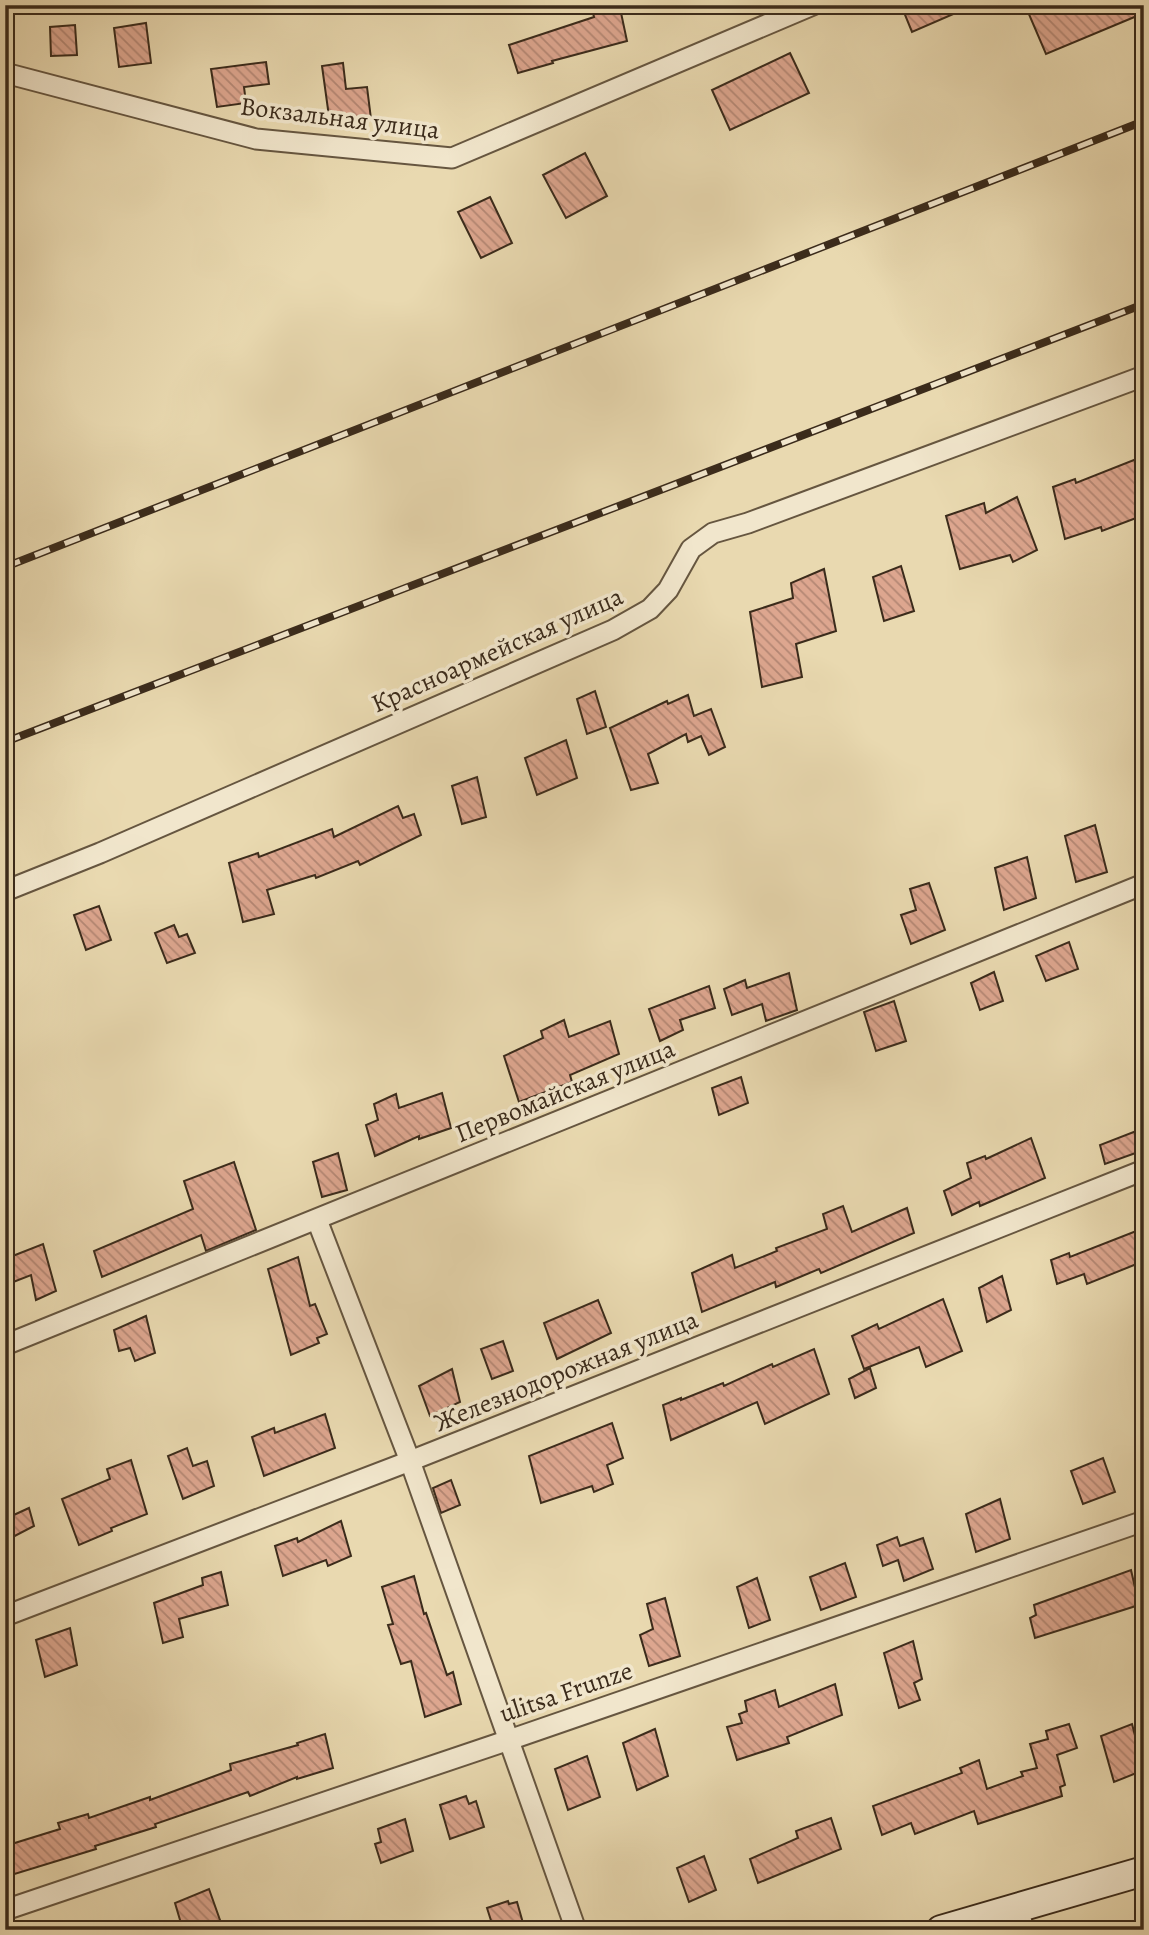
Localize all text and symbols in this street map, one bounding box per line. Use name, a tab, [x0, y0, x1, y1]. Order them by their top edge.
street label: Вокзальная улица	[238, 88, 442, 148]
street label: Красноармейская улица	[366, 579, 628, 721]
street label: Первомайская улица	[450, 1031, 680, 1151]
street label: Железнодорожная улица	[429, 1302, 703, 1440]
street label: ulitsa Frunze	[495, 1653, 637, 1731]

